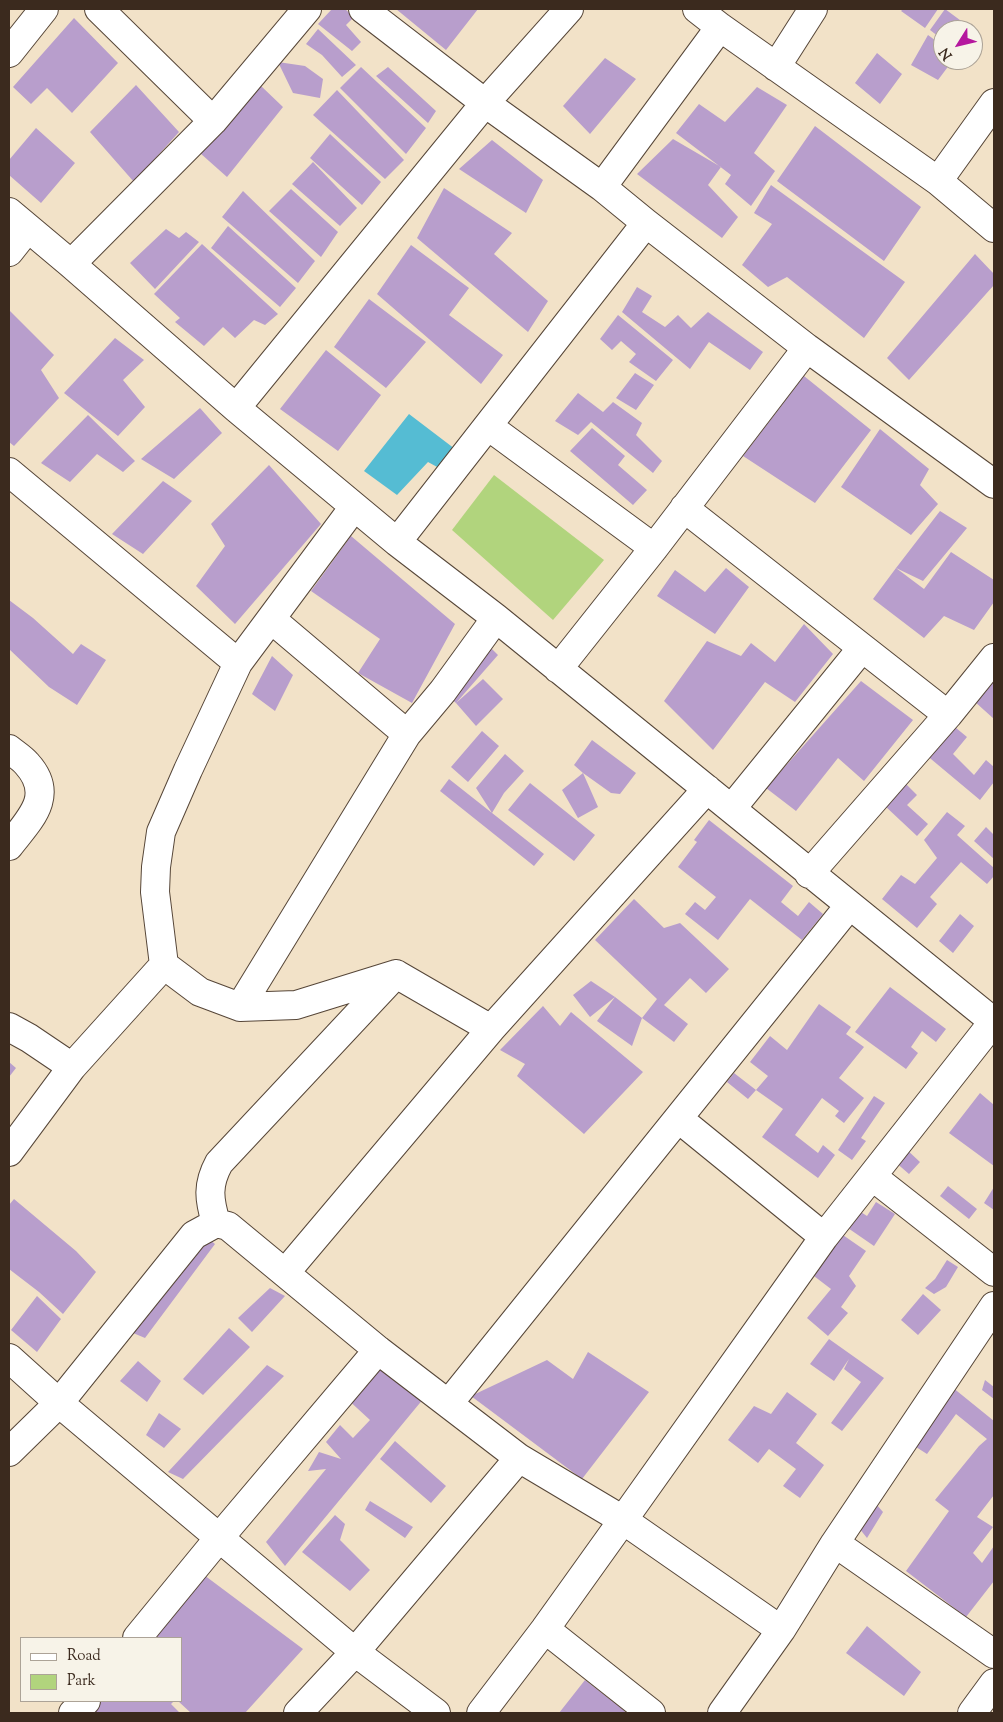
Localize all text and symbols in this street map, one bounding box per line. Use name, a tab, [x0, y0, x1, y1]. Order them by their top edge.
north arrow	[933, 20, 983, 70]
text: N	[935, 43, 958, 64]
legend	[20, 1637, 182, 1702]
text: Road	[67, 1646, 101, 1667]
text: Park	[67, 1671, 96, 1692]

